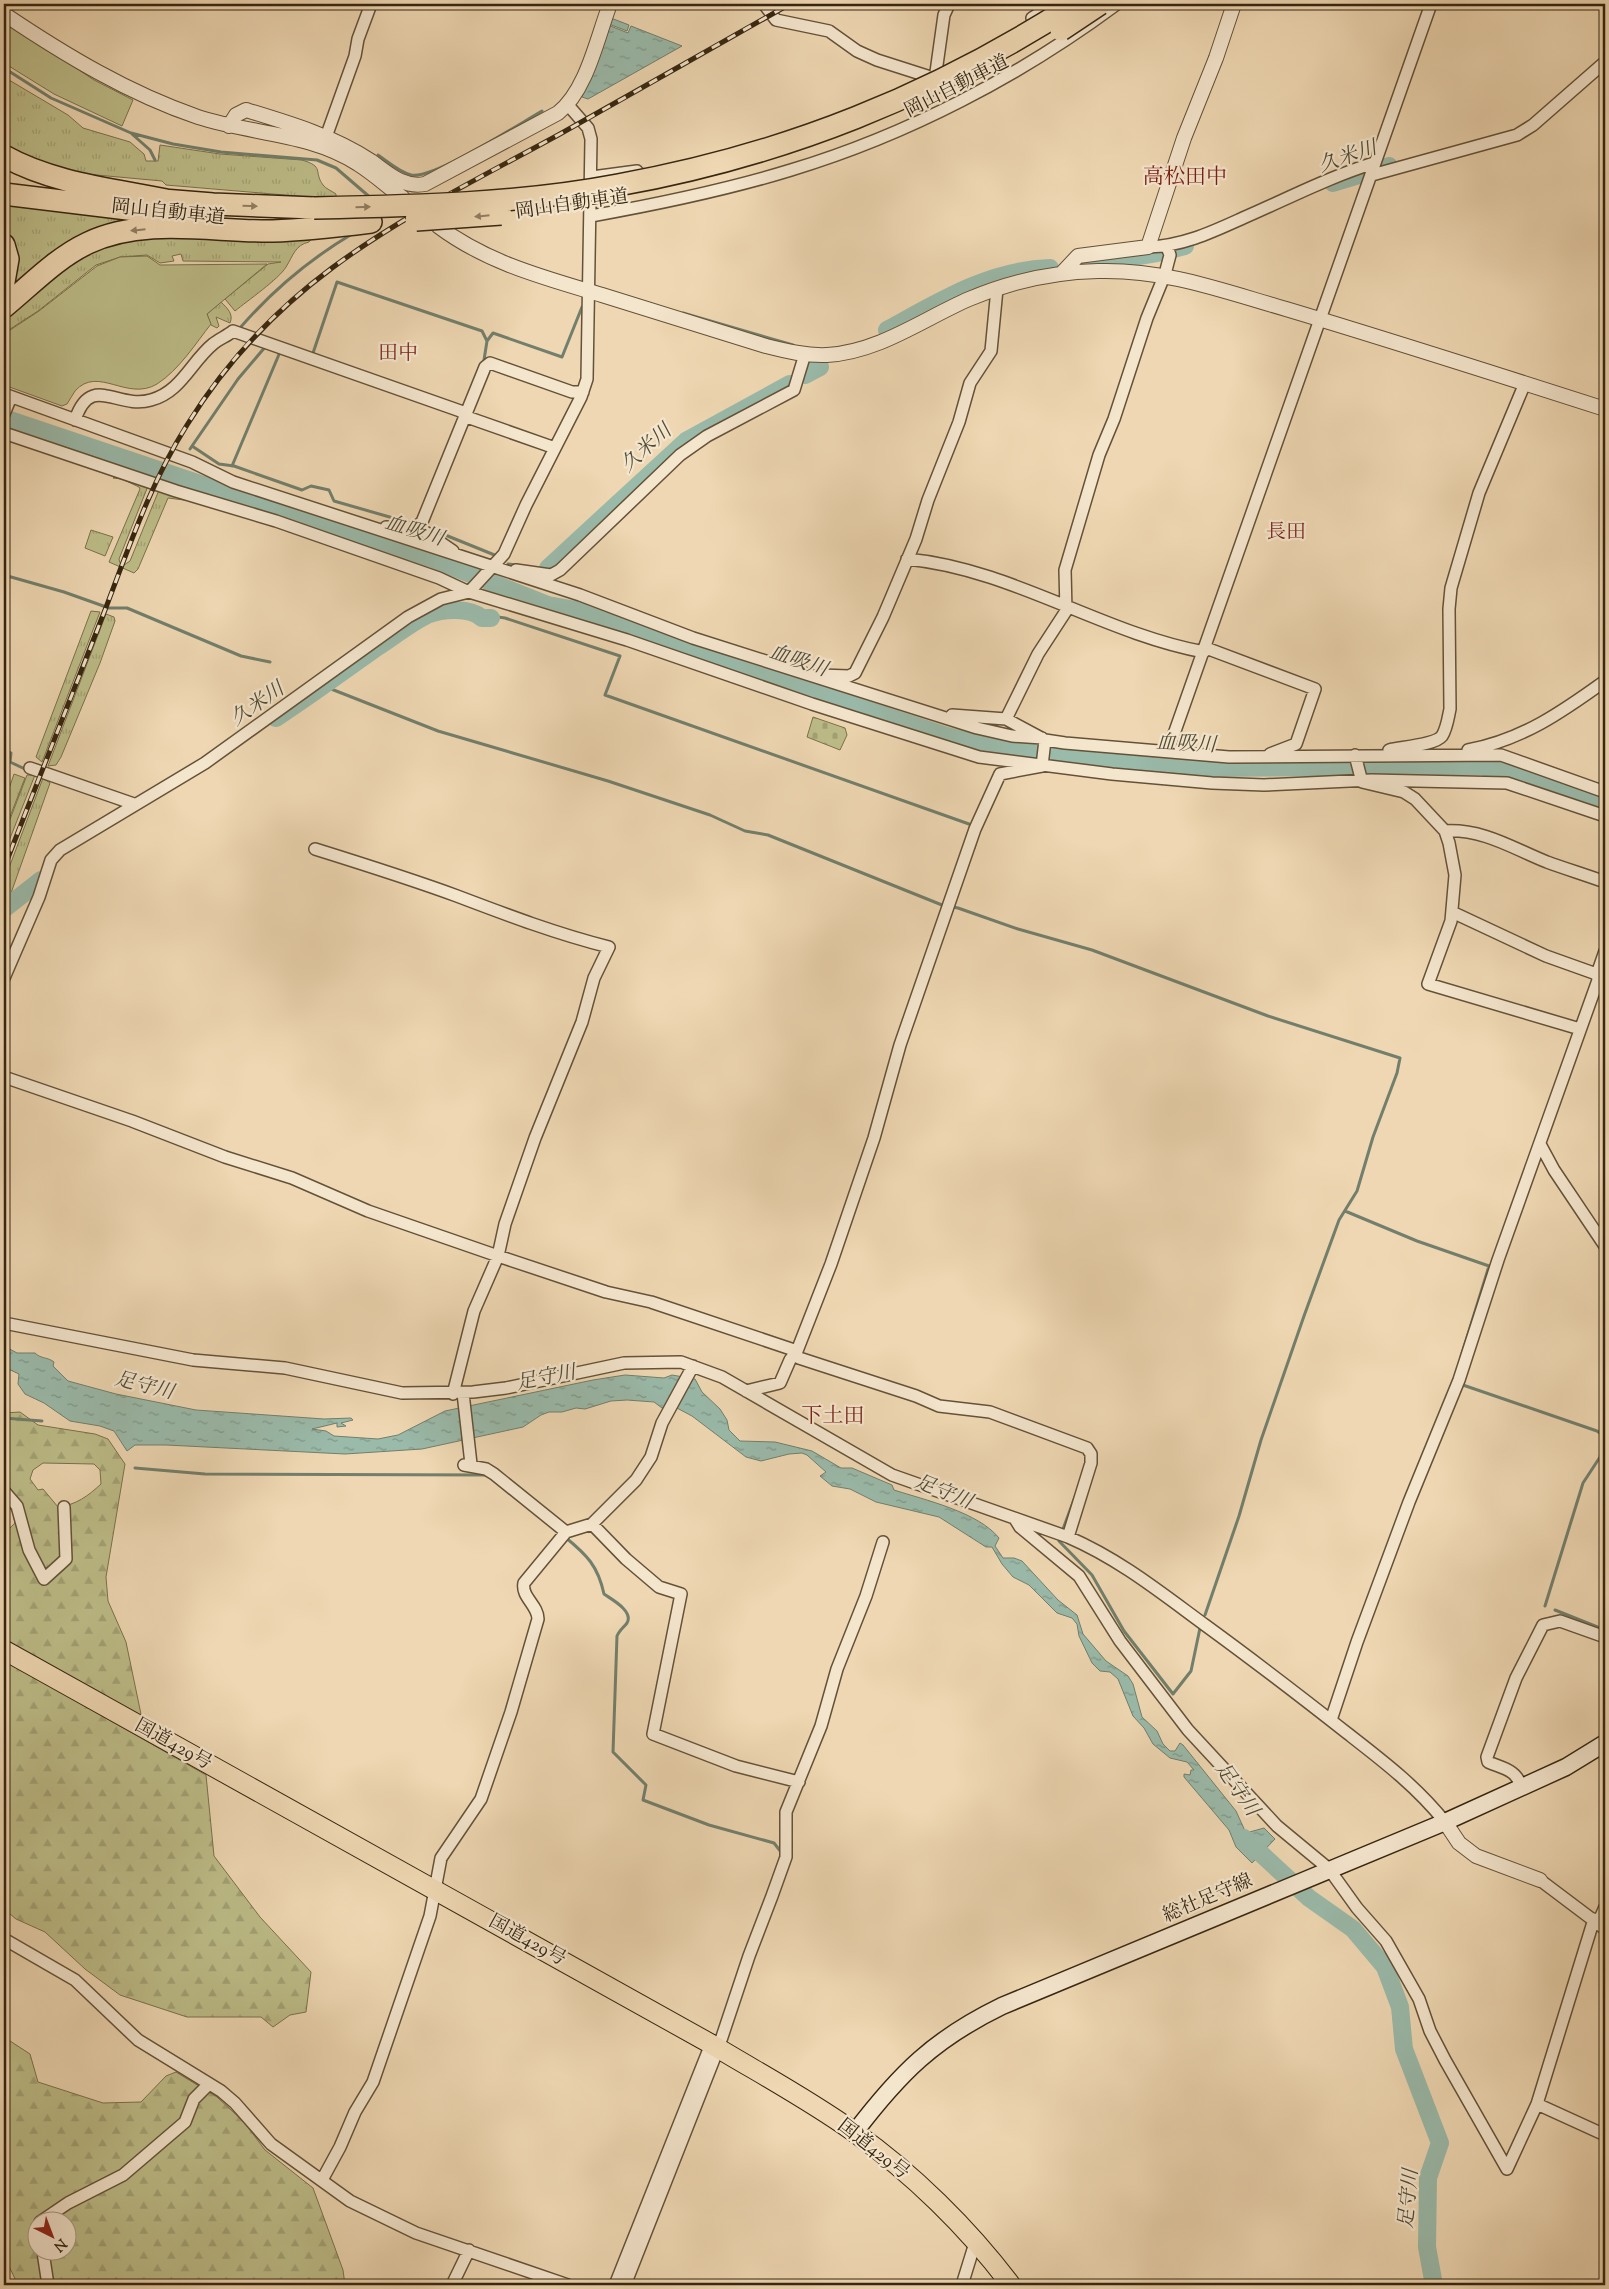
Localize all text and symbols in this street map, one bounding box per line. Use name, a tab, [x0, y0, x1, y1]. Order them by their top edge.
street label: 岡山自動車道	[900, 49, 1014, 125]
water label: 久米川	[1315, 134, 1383, 181]
district label: 高松田中	[1143, 163, 1227, 193]
street label: 岡山自動車道	[514, 184, 630, 226]
street label: 岡山自動車道	[110, 194, 226, 232]
one-way arrow	[242, 202, 258, 210]
one-way arrow	[355, 203, 371, 211]
one-way arrow	[474, 212, 490, 220]
one-way arrow	[130, 226, 146, 234]
district label: 田中	[378, 340, 418, 369]
water label: 久米川	[615, 417, 680, 480]
water label: 血吸川	[381, 509, 449, 555]
district label: 長田	[1266, 519, 1306, 548]
water label: 血吸川	[765, 639, 833, 686]
water label: 久米川	[225, 675, 293, 734]
water label: 血吸川	[1155, 729, 1219, 761]
water label: 足守川	[514, 1359, 580, 1399]
water label: 足守川	[111, 1366, 179, 1409]
district label: 下土田	[802, 1402, 865, 1432]
water label: 足守川	[910, 1468, 978, 1518]
street label: 国道429号	[129, 1713, 217, 1777]
water label: 足守川	[1207, 1757, 1266, 1825]
street label: 総社足守線	[1159, 1868, 1257, 1930]
street label: 国道429号	[483, 1909, 571, 1973]
street label: 国道429号	[831, 2113, 915, 2187]
water label: 足守川	[1393, 2166, 1427, 2230]
north arrow	[28, 2212, 78, 2262]
text: N	[49, 2233, 70, 2255]

